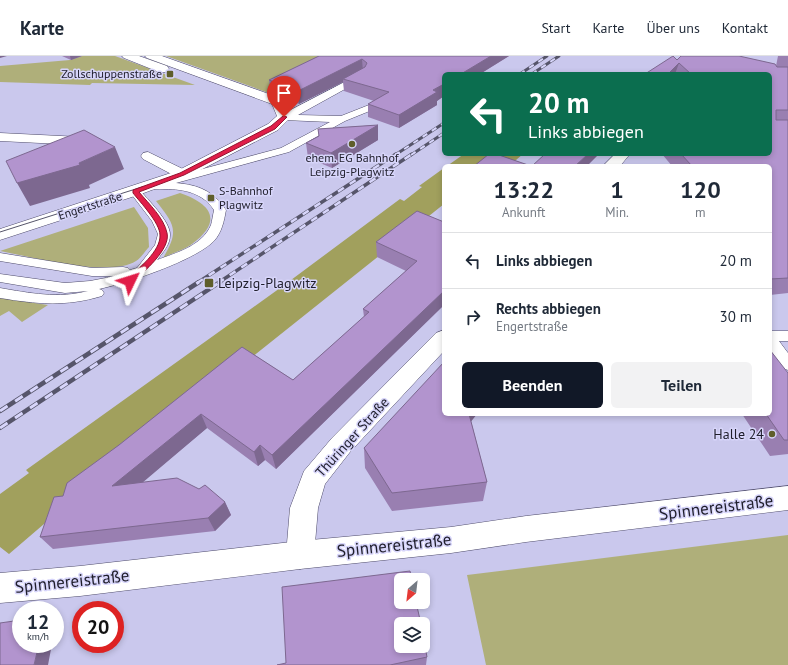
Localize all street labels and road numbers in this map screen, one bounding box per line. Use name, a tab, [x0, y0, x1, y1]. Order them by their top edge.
street label: Engertstraße	[56, 188, 124, 223]
street label: Thüringer Straße	[311, 393, 393, 481]
street label: Spinnereistraße	[658, 489, 774, 525]
street label: Spinnereistraße	[336, 528, 452, 562]
street label: Spinnereistraße	[14, 564, 130, 598]

